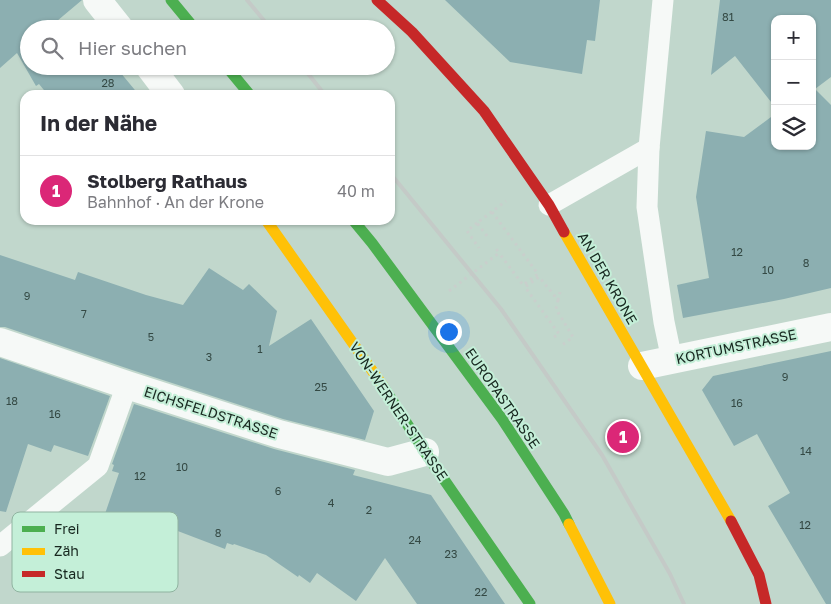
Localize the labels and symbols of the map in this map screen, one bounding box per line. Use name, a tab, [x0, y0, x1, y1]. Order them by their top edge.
house number: 81	[722, 10, 734, 23]
house number: 28	[101, 76, 115, 89]
street label: AN DER KRONE	[575, 229, 641, 327]
house number: 12	[731, 245, 743, 258]
house number: 8	[803, 256, 810, 269]
house number: 10	[762, 263, 774, 276]
house number: 9	[24, 289, 30, 302]
house number: 7	[81, 307, 87, 320]
your location	[436, 319, 462, 345]
street label: KORTUMSTRASSE	[674, 325, 798, 367]
house number: 5	[148, 330, 154, 343]
street label: VON-WERNER-STRASSE	[346, 338, 452, 484]
house number: 1	[257, 342, 263, 355]
street label: EUROPASTRASSE	[462, 345, 544, 451]
house number: 3	[206, 350, 212, 363]
house number: 9	[782, 370, 788, 383]
house number: 25	[315, 380, 327, 393]
street label: EICHSFELDSTRASSE	[142, 382, 280, 442]
house number: 18	[6, 394, 18, 407]
house number: 16	[731, 396, 743, 409]
house number: 16	[49, 407, 61, 420]
pin: 1	[607, 418, 639, 456]
house number: 14	[800, 444, 812, 457]
house number: 10	[176, 460, 188, 473]
house number: 12	[134, 469, 146, 482]
house number: 6	[275, 484, 282, 497]
house number: 4	[328, 496, 335, 509]
house number: 2	[366, 503, 372, 516]
legend	[12, 512, 178, 592]
house number: 12	[799, 518, 811, 531]
text: Frei	[54, 520, 80, 537]
house number: 8	[215, 526, 222, 539]
house number: 24	[408, 533, 422, 546]
text: Zäh	[54, 542, 79, 559]
house number: 23	[445, 547, 457, 560]
text: Stau	[54, 565, 85, 582]
house number: 22	[475, 585, 487, 598]

